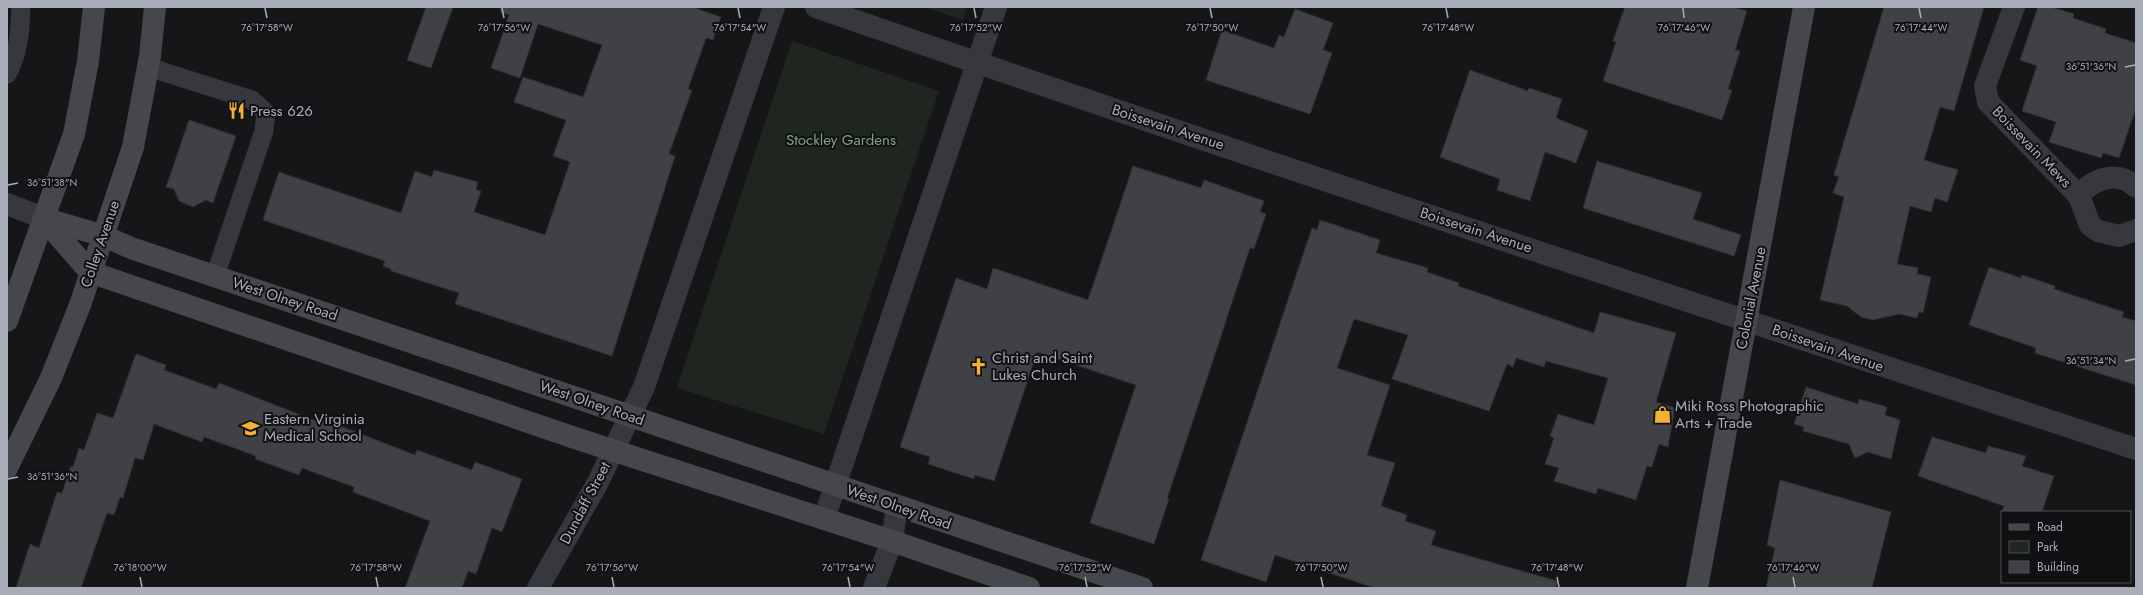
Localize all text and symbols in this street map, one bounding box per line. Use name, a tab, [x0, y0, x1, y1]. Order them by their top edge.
text: 76°17'58"W	[241, 20, 293, 35]
text: 76°17'56"W	[478, 20, 530, 35]
text: 76°17'54"W	[714, 20, 766, 35]
text: 76°17'52"W	[950, 20, 1002, 35]
text: 76°17'50"W	[1186, 20, 1238, 35]
text: 76°17'48"W	[1422, 20, 1474, 35]
text: 76°17'46"W	[1658, 20, 1710, 35]
text: 76°17'44"W	[1895, 20, 1947, 35]
text: 36°51'36"N	[2066, 59, 2116, 74]
street label: Boissevain Avenue	[1109, 98, 1227, 156]
place label: Press 626	[250, 100, 313, 122]
restaurant icon: Press 626	[227, 101, 247, 121]
street label: Boissevain Mews	[1987, 101, 2077, 193]
park label: Stockley Gardens	[786, 129, 896, 151]
text: 36°51'38"N	[27, 175, 77, 190]
street label: Colley Avenue	[75, 197, 125, 290]
street label: Boissevain Avenue	[1417, 201, 1535, 259]
street label: Colonial Avenue	[1730, 245, 1772, 351]
street label: West Olney Road	[229, 272, 341, 326]
street label: Boissevain Avenue	[1769, 319, 1887, 378]
place label: Christ and Saint Lukes Church	[992, 347, 1093, 386]
text: 36°51'34"N	[2066, 353, 2116, 368]
church icon: Christ and Saint Lukes Church	[969, 357, 989, 377]
street label: West Olney Road	[537, 375, 647, 431]
place label: Miki Ross Photographic Arts + Trade	[1675, 395, 1824, 434]
shop icon: Miki Ross Photographic Arts + Trade	[1652, 405, 1672, 425]
place label: Eastern Virginia Medical School	[264, 408, 365, 447]
school or university icon: Eastern Virginia Medical School	[241, 418, 261, 438]
street label: Dundaff Street	[554, 457, 616, 548]
text: 36°51'36"N	[27, 469, 77, 484]
street label: West Olney Road	[844, 479, 954, 535]
legend	[2001, 511, 2131, 583]
text: Road	[2037, 518, 2063, 536]
text: Park	[2037, 538, 2059, 556]
text: Building	[2037, 558, 2079, 576]
text: 76°18'00"W	[113, 560, 167, 575]
text: 76°17'58"W	[350, 560, 402, 575]
text: 76°17'56"W	[586, 560, 638, 575]
text: 76°17'54"W	[822, 560, 874, 575]
text: 76°17'52"W	[1059, 560, 1111, 575]
text: 76°17'50"W	[1295, 560, 1347, 575]
text: 76°17'48"W	[1531, 560, 1583, 575]
text: 76°17'46"W	[1767, 560, 1819, 575]

